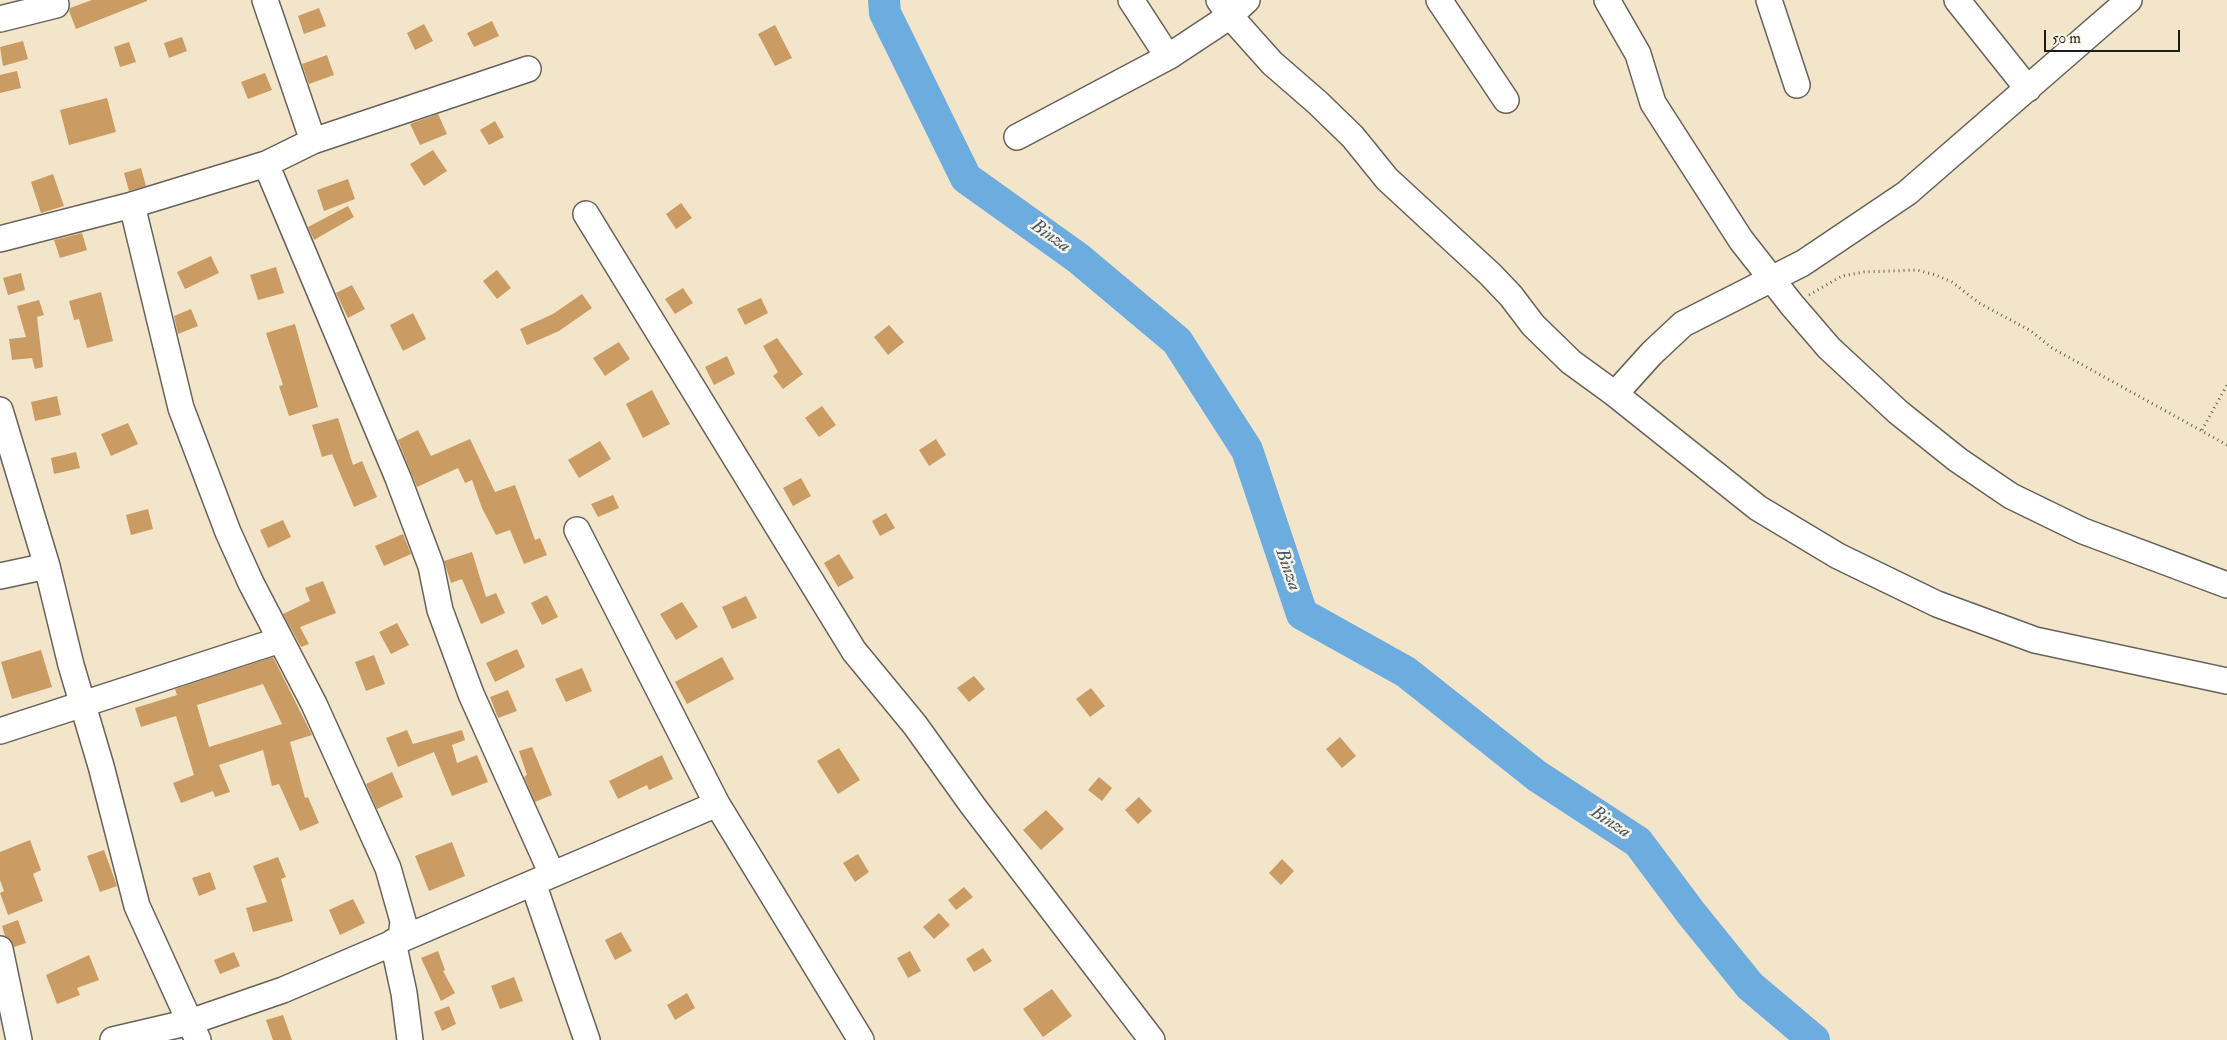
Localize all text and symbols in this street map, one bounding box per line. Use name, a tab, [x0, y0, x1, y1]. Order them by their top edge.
scale bar	[2047, 20, 2183, 52]
text: 50 m	[2052, 29, 2081, 48]
water label: Binza	[1026, 216, 1074, 258]
water label: Binza	[1270, 546, 1304, 594]
water label: Binza	[1586, 802, 1634, 844]

